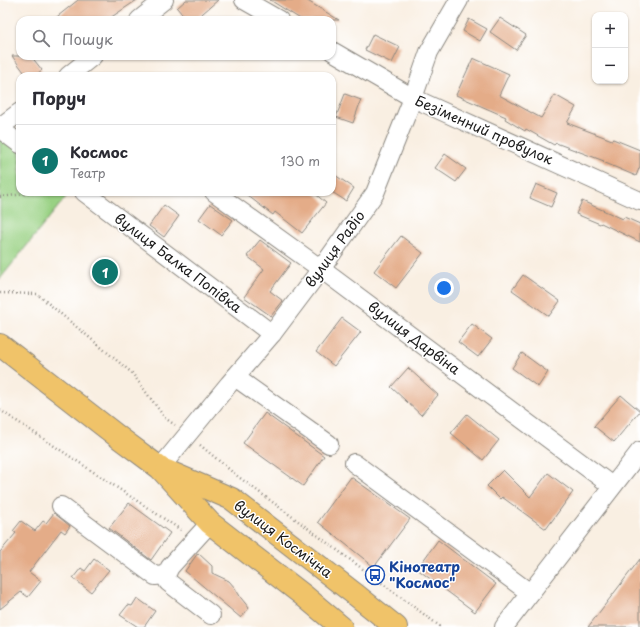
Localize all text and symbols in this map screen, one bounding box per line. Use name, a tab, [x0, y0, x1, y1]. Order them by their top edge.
map controls	[592, 12, 628, 84]
button: +	[592, 12, 628, 48]
search box	[16, 16, 336, 60]
icon: search	[30, 27, 52, 49]
text: Пошук	[62, 27, 113, 50]
button: −	[592, 48, 628, 84]
text: Поруч	[32, 85, 86, 111]
street label: Безіменний провулок	[412, 90, 557, 170]
text: Космос	[70, 140, 128, 163]
text: 1	[42, 151, 48, 170]
text: 130 m	[281, 151, 320, 170]
text: Театр	[70, 163, 106, 182]
street label: вулиця Радіо	[300, 206, 370, 291]
street label: вулиця Балка Попівка	[110, 208, 247, 318]
pin: 1	[92, 257, 118, 287]
your location	[434, 278, 454, 298]
street label: вулиця Дарвіна	[364, 296, 465, 379]
street label: вулиця Космічна	[230, 495, 337, 583]
place label: Кінотеатр "Космос"	[389, 556, 460, 593]
bus stop icon: Кінотеатр "Космос"	[364, 564, 386, 586]

